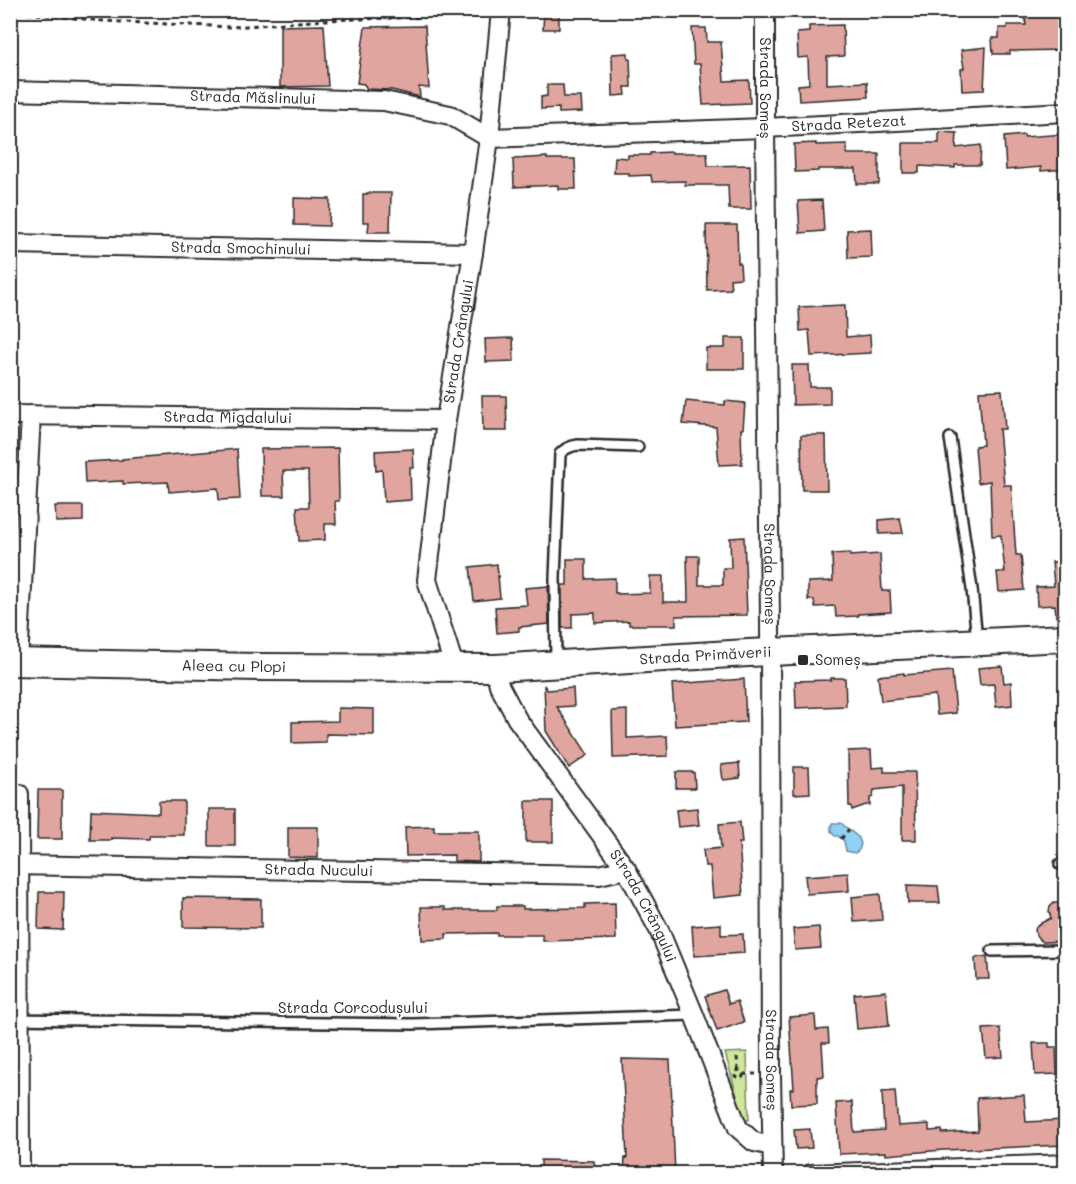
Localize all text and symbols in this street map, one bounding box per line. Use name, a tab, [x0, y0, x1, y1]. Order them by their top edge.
street label: Strada Someș	[755, 37, 776, 139]
street label: Strada Măslinului	[190, 85, 316, 108]
street label: Strada Retezat	[791, 110, 906, 136]
street label: Strada Smochinului	[171, 236, 311, 259]
street label: Strada Crângului	[438, 278, 478, 405]
street label: Strada Migdalului	[164, 406, 292, 427]
street label: Strada Someș	[760, 523, 781, 625]
street label: Strada Primăverii	[639, 641, 772, 668]
place label: Someș	[815, 649, 861, 670]
marker: Someș	[796, 653, 810, 667]
street label: Aleea cu Plopi	[182, 654, 286, 676]
street label: Strada Crângului	[606, 845, 682, 965]
street label: Strada Nucului	[265, 858, 373, 880]
street label: Strada Corcodușului	[278, 997, 428, 1018]
street label: Strada Someș	[762, 1009, 783, 1111]

